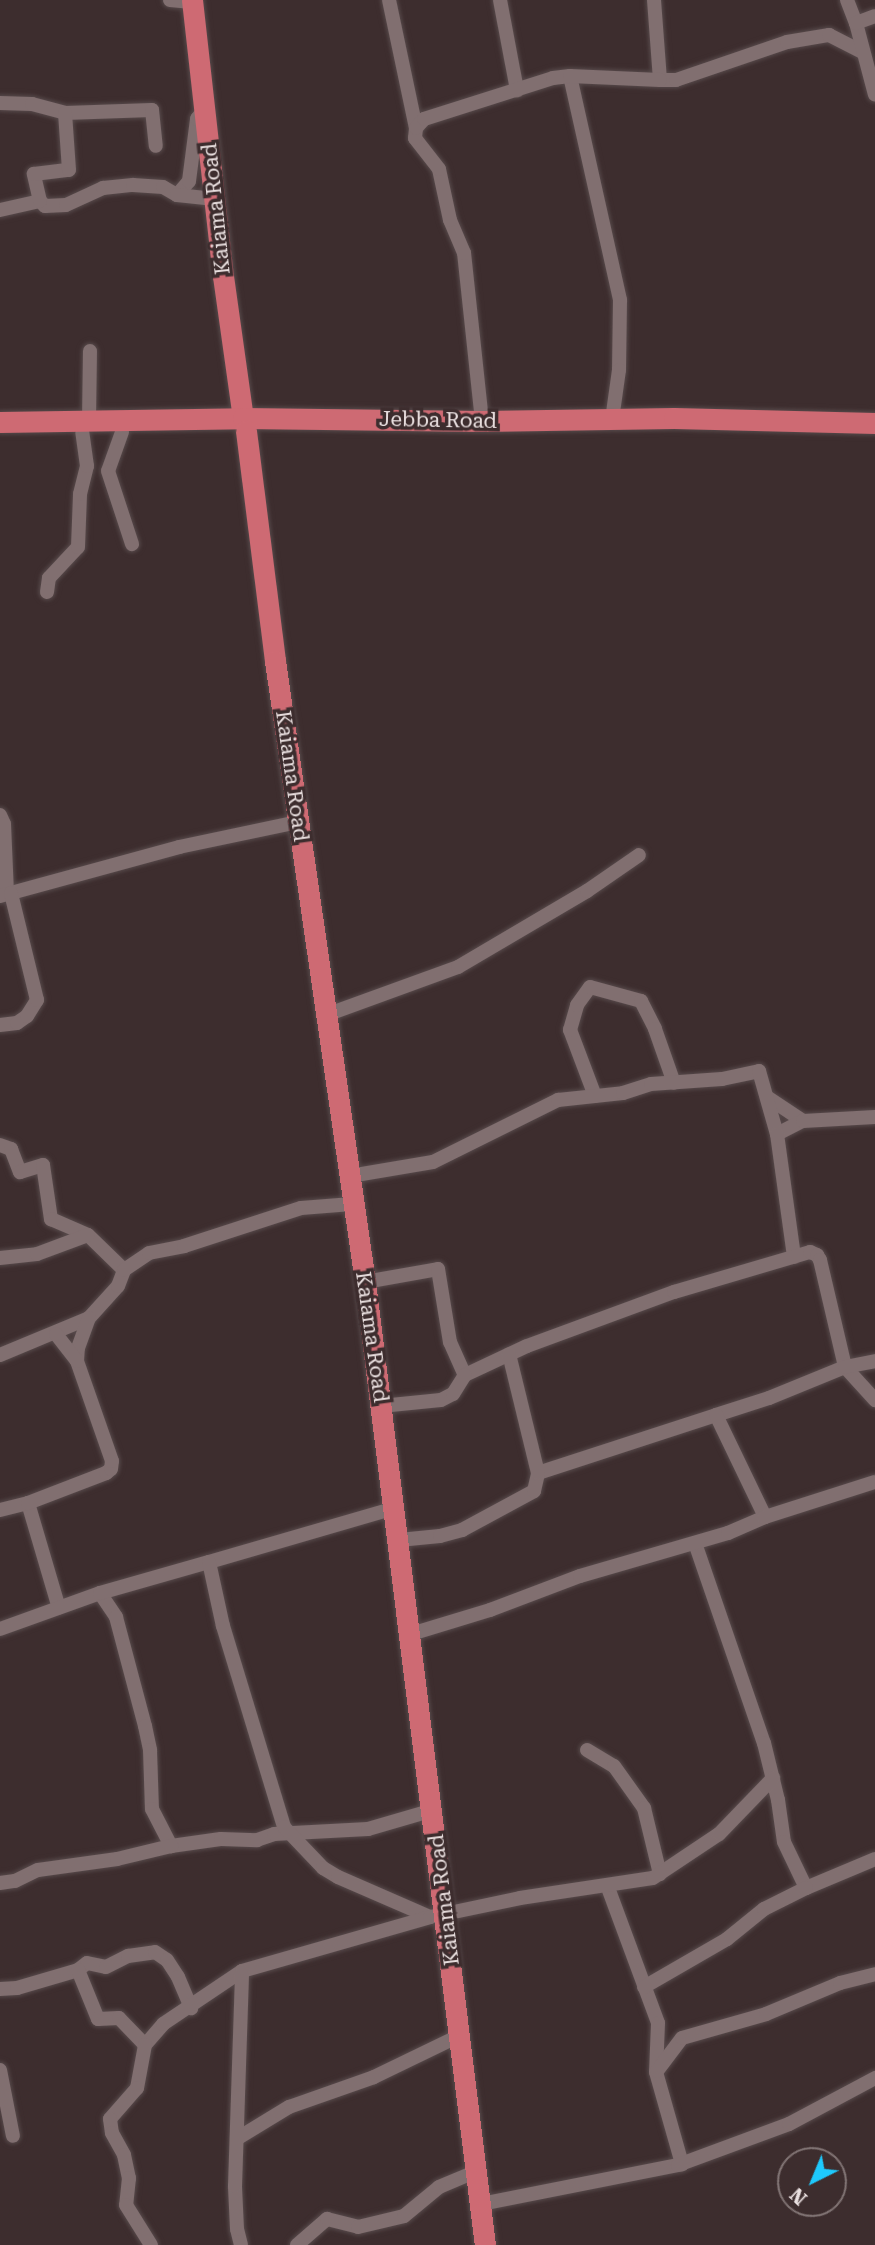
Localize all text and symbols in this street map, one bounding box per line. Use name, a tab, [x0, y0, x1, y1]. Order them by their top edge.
street label: Kaiama Road	[197, 142, 235, 276]
street label: Jebba Road	[379, 406, 497, 434]
street label: Kaiama Road	[270, 709, 314, 843]
street label: Kaiama Road	[350, 1270, 394, 1404]
street label: Kaiama Road	[423, 1833, 465, 1967]
north arrow	[777, 2147, 847, 2217]
text: N	[786, 2183, 812, 2210]

